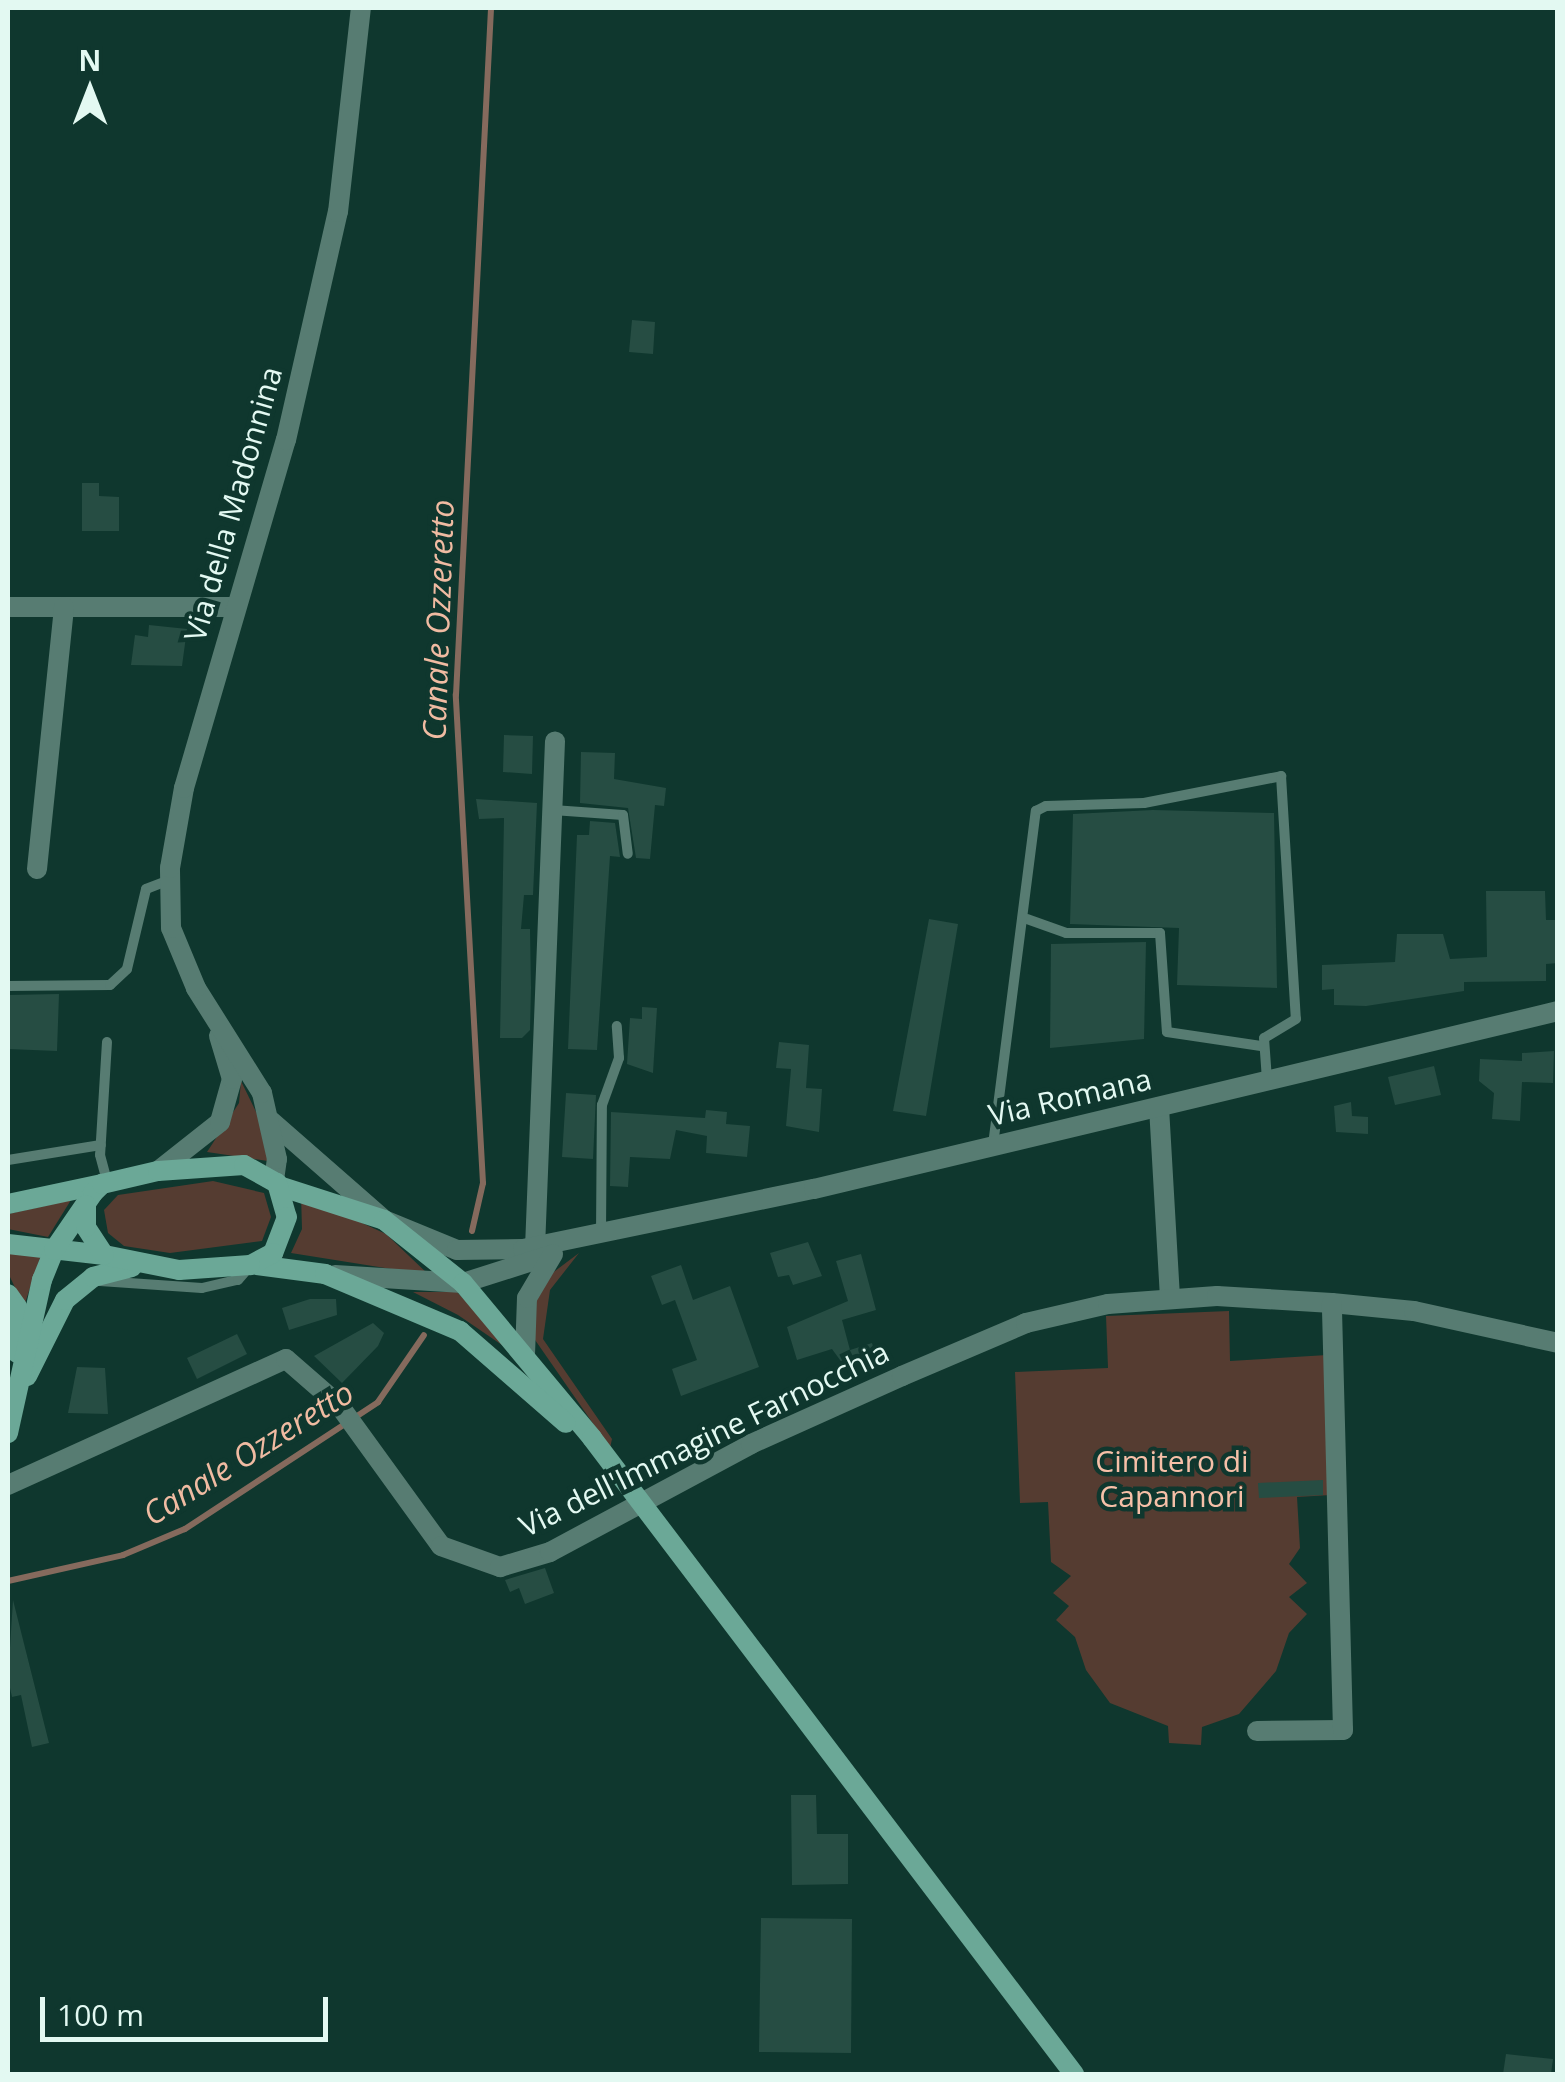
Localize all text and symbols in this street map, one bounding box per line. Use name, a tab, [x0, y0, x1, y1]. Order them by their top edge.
north arrow	[40, 40, 140, 140]
text: N	[79, 41, 101, 79]
street label: Via della Madonnina	[177, 362, 289, 646]
water label: Canale Ozzeretto	[415, 499, 461, 741]
street label: Via Romana	[985, 1061, 1155, 1133]
street label: Via dell'Immagine Farnocchia	[513, 1334, 895, 1544]
water label: Canale Ozzeretto	[136, 1373, 360, 1533]
park label: Cimitero di Capannori	[1095, 1443, 1249, 1514]
scale bar	[45, 1977, 332, 2039]
text: 100 m	[57, 1994, 144, 2035]

